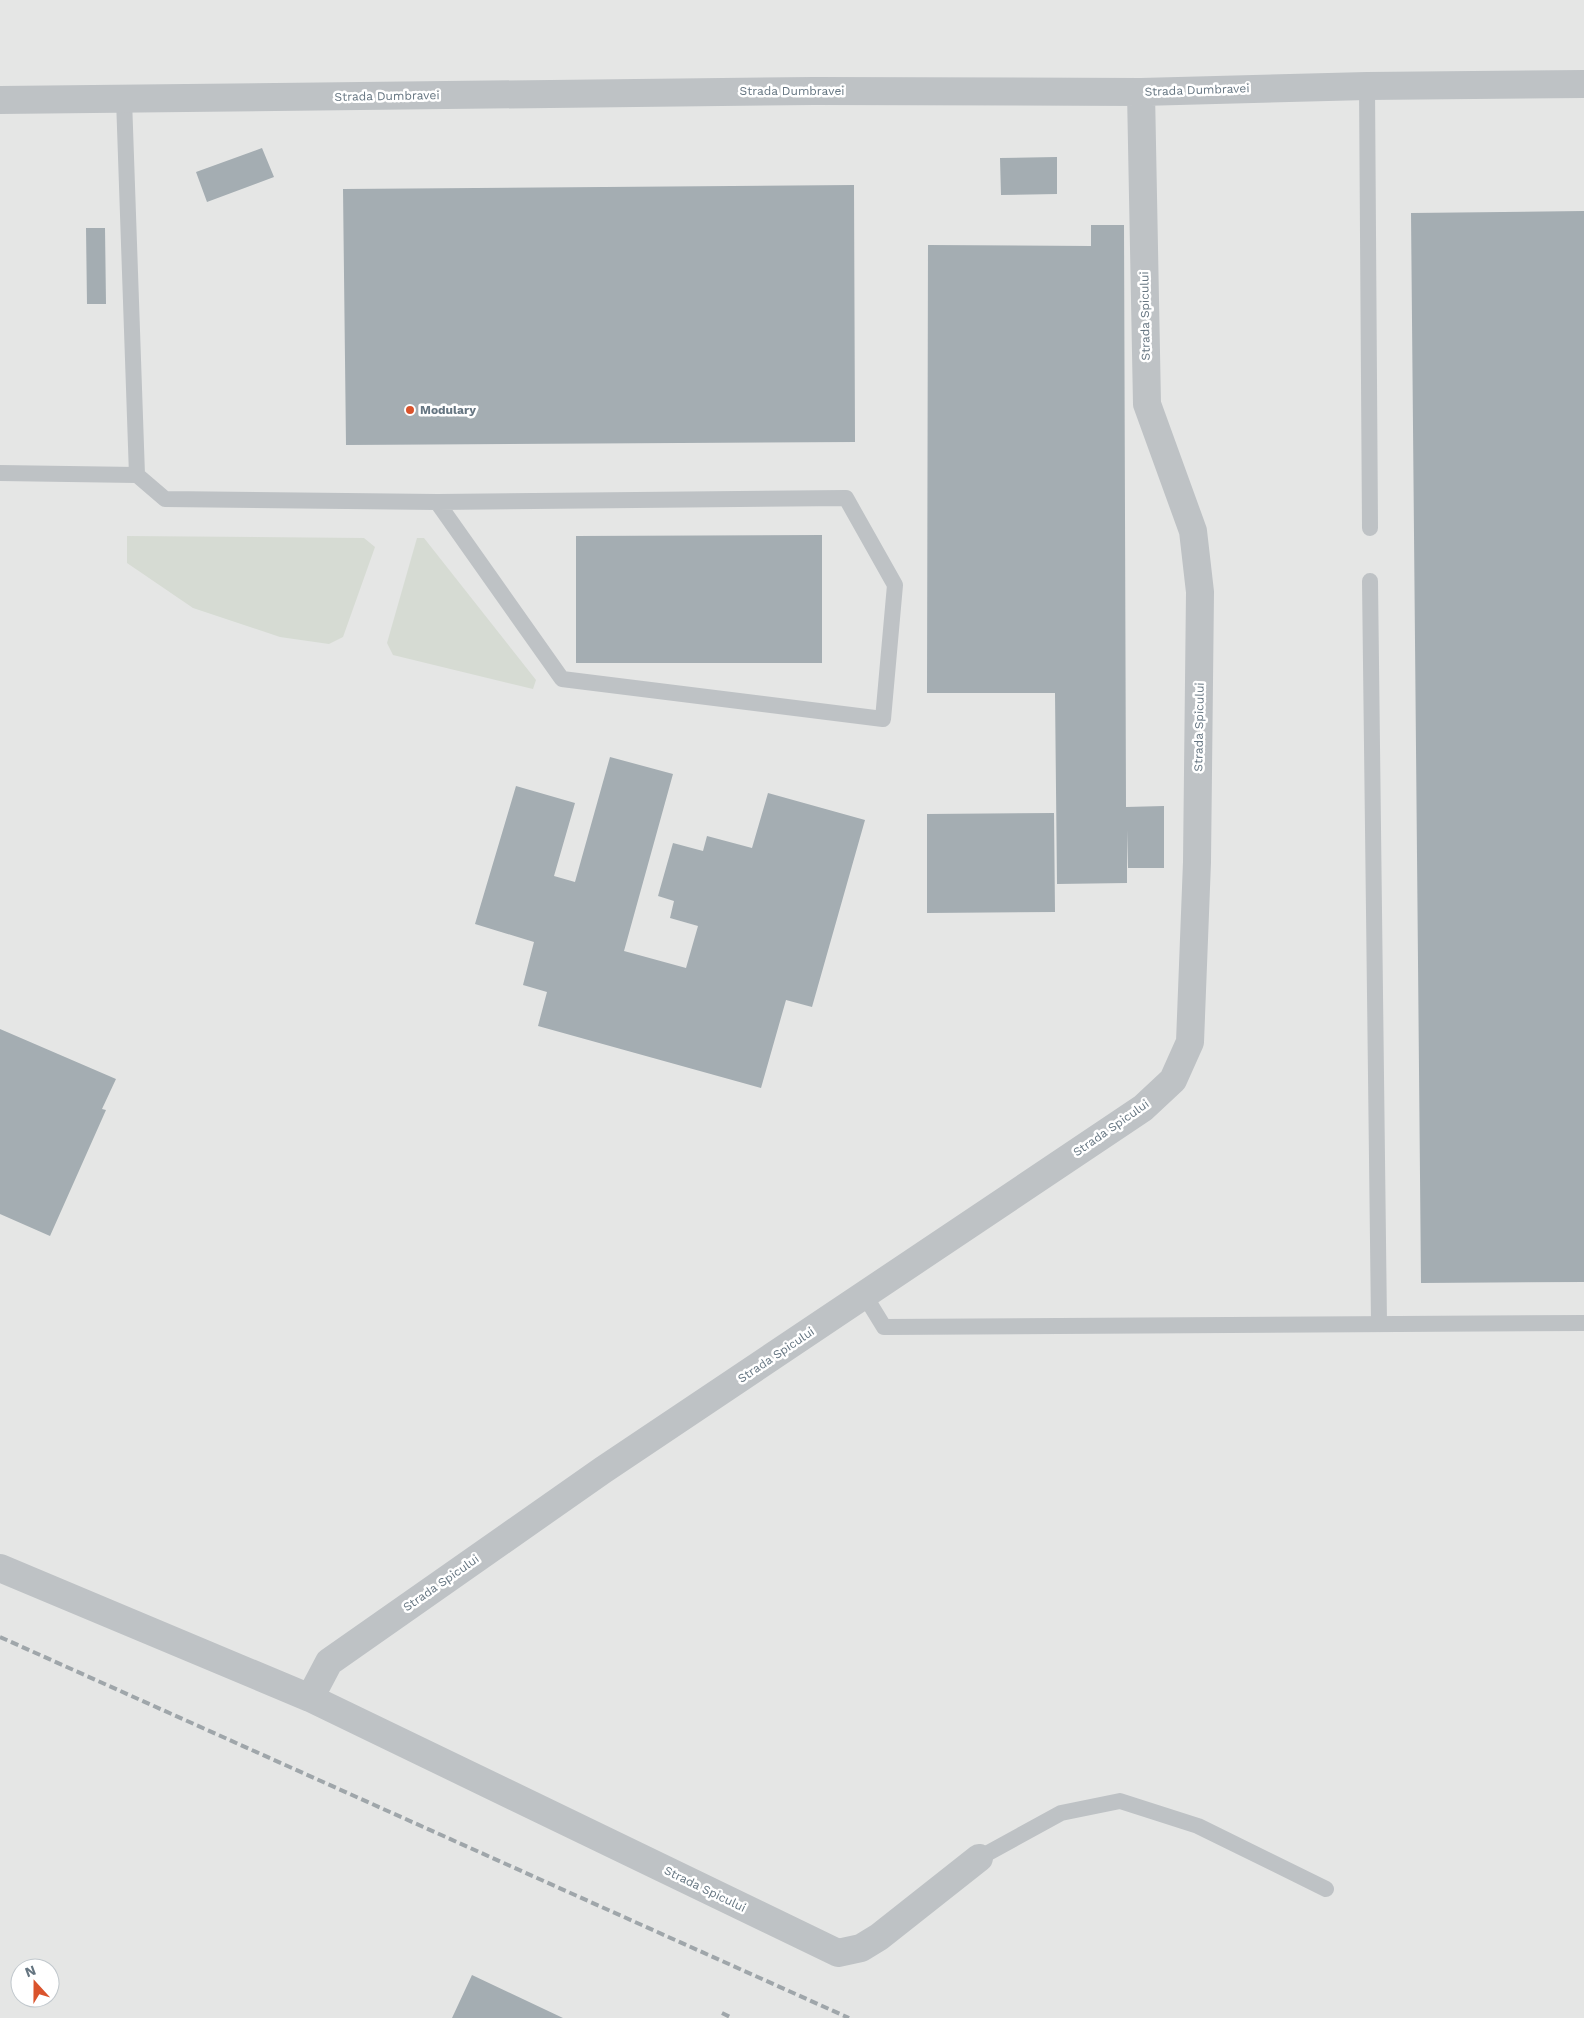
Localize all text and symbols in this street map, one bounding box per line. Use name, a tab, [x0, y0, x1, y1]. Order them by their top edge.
street label: Strada Dumbravei	[1144, 81, 1250, 99]
street label: Strada Dumbravei	[739, 84, 845, 98]
street label: Strada Dumbravei	[334, 88, 440, 104]
street label: Strada Spicului	[1137, 271, 1153, 361]
place label: Modulary	[420, 403, 476, 417]
marker: Modulary	[404, 404, 416, 416]
street label: Strada Spicului	[1191, 682, 1207, 772]
street label: Strada Spicului	[1070, 1097, 1152, 1159]
street label: Strada Spicului	[735, 1324, 817, 1386]
street label: Strada Spicului	[400, 1552, 482, 1614]
street label: Strada Spicului	[662, 1863, 748, 1915]
north arrow	[10, 1958, 60, 2008]
text: N	[23, 1962, 38, 1980]

